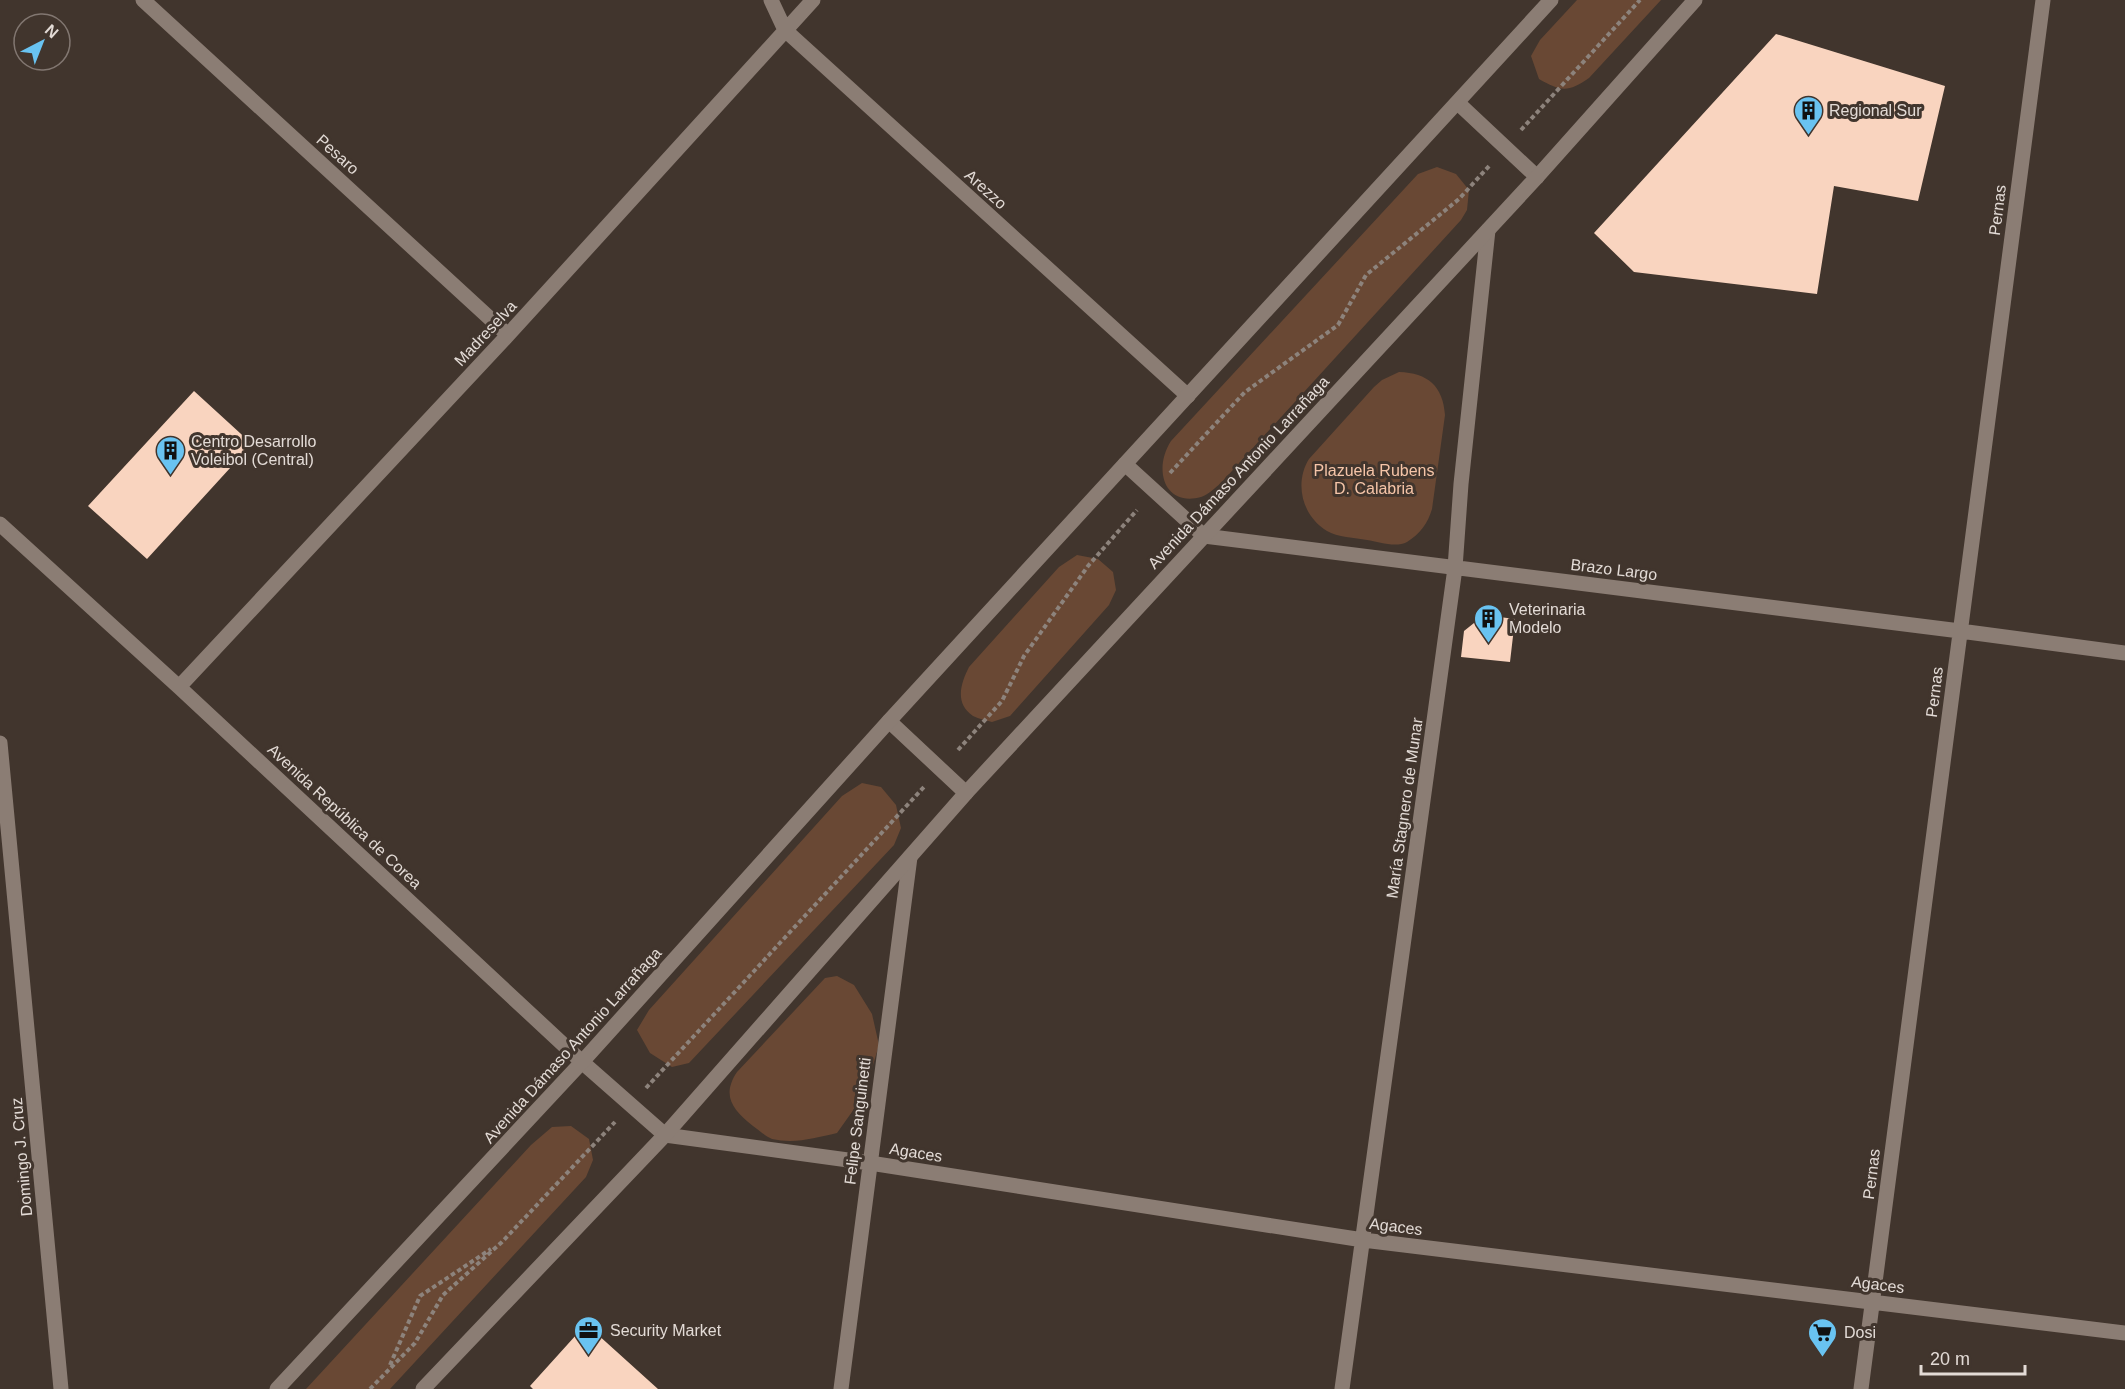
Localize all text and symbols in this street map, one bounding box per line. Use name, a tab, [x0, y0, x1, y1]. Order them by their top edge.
north arrow	[12, 12, 72, 72]
text: N	[42, 21, 62, 41]
building icon: Regional Sur	[1792, 94, 1824, 136]
place label: Regional Sur	[1829, 102, 1922, 119]
street label: Pesaro	[313, 131, 362, 178]
street label: Arezzo	[961, 166, 1010, 212]
street label: Pernas	[1986, 184, 2009, 236]
street label: Madreselva	[451, 297, 520, 369]
street label: Avenida Dámaso Antonio Larrañaga	[1145, 373, 1332, 572]
place label: Centro Desarrollo Voleibol (Central)	[191, 433, 316, 468]
building icon: Centro Desarrollo Voleibol (Central)	[154, 434, 186, 476]
park label: Plazuela Rubens D. Calabria	[1314, 462, 1434, 497]
street label: Brazo Largo	[1570, 556, 1658, 583]
place label: Veterinaria Modelo	[1509, 601, 1586, 636]
building icon: Veterinaria Modelo	[1472, 602, 1504, 644]
street label: Pernas	[1923, 666, 1946, 718]
street label: María Stagnero de Munar	[1383, 716, 1426, 900]
street label: Avenida República de Corea	[264, 741, 425, 892]
street label: Avenida Dámaso Antonio Larrañaga	[480, 944, 665, 1146]
street label: Felipe Sanguinetti	[841, 1056, 874, 1186]
street label: Domingo J. Cruz	[8, 1097, 35, 1217]
street label: Agaces	[888, 1140, 944, 1165]
street label: Pernas	[1860, 1148, 1883, 1200]
street label: Agaces	[1368, 1215, 1423, 1238]
street label: Agaces	[1850, 1273, 1905, 1296]
office icon: Security Market	[573, 1314, 605, 1356]
supermarket icon: Dosi	[1807, 1316, 1839, 1358]
place label: Security Market	[610, 1322, 722, 1339]
place label: Dosi	[1844, 1324, 1876, 1341]
scale bar	[1921, 1338, 2024, 1376]
text: 20 m	[1930, 1349, 1970, 1369]

